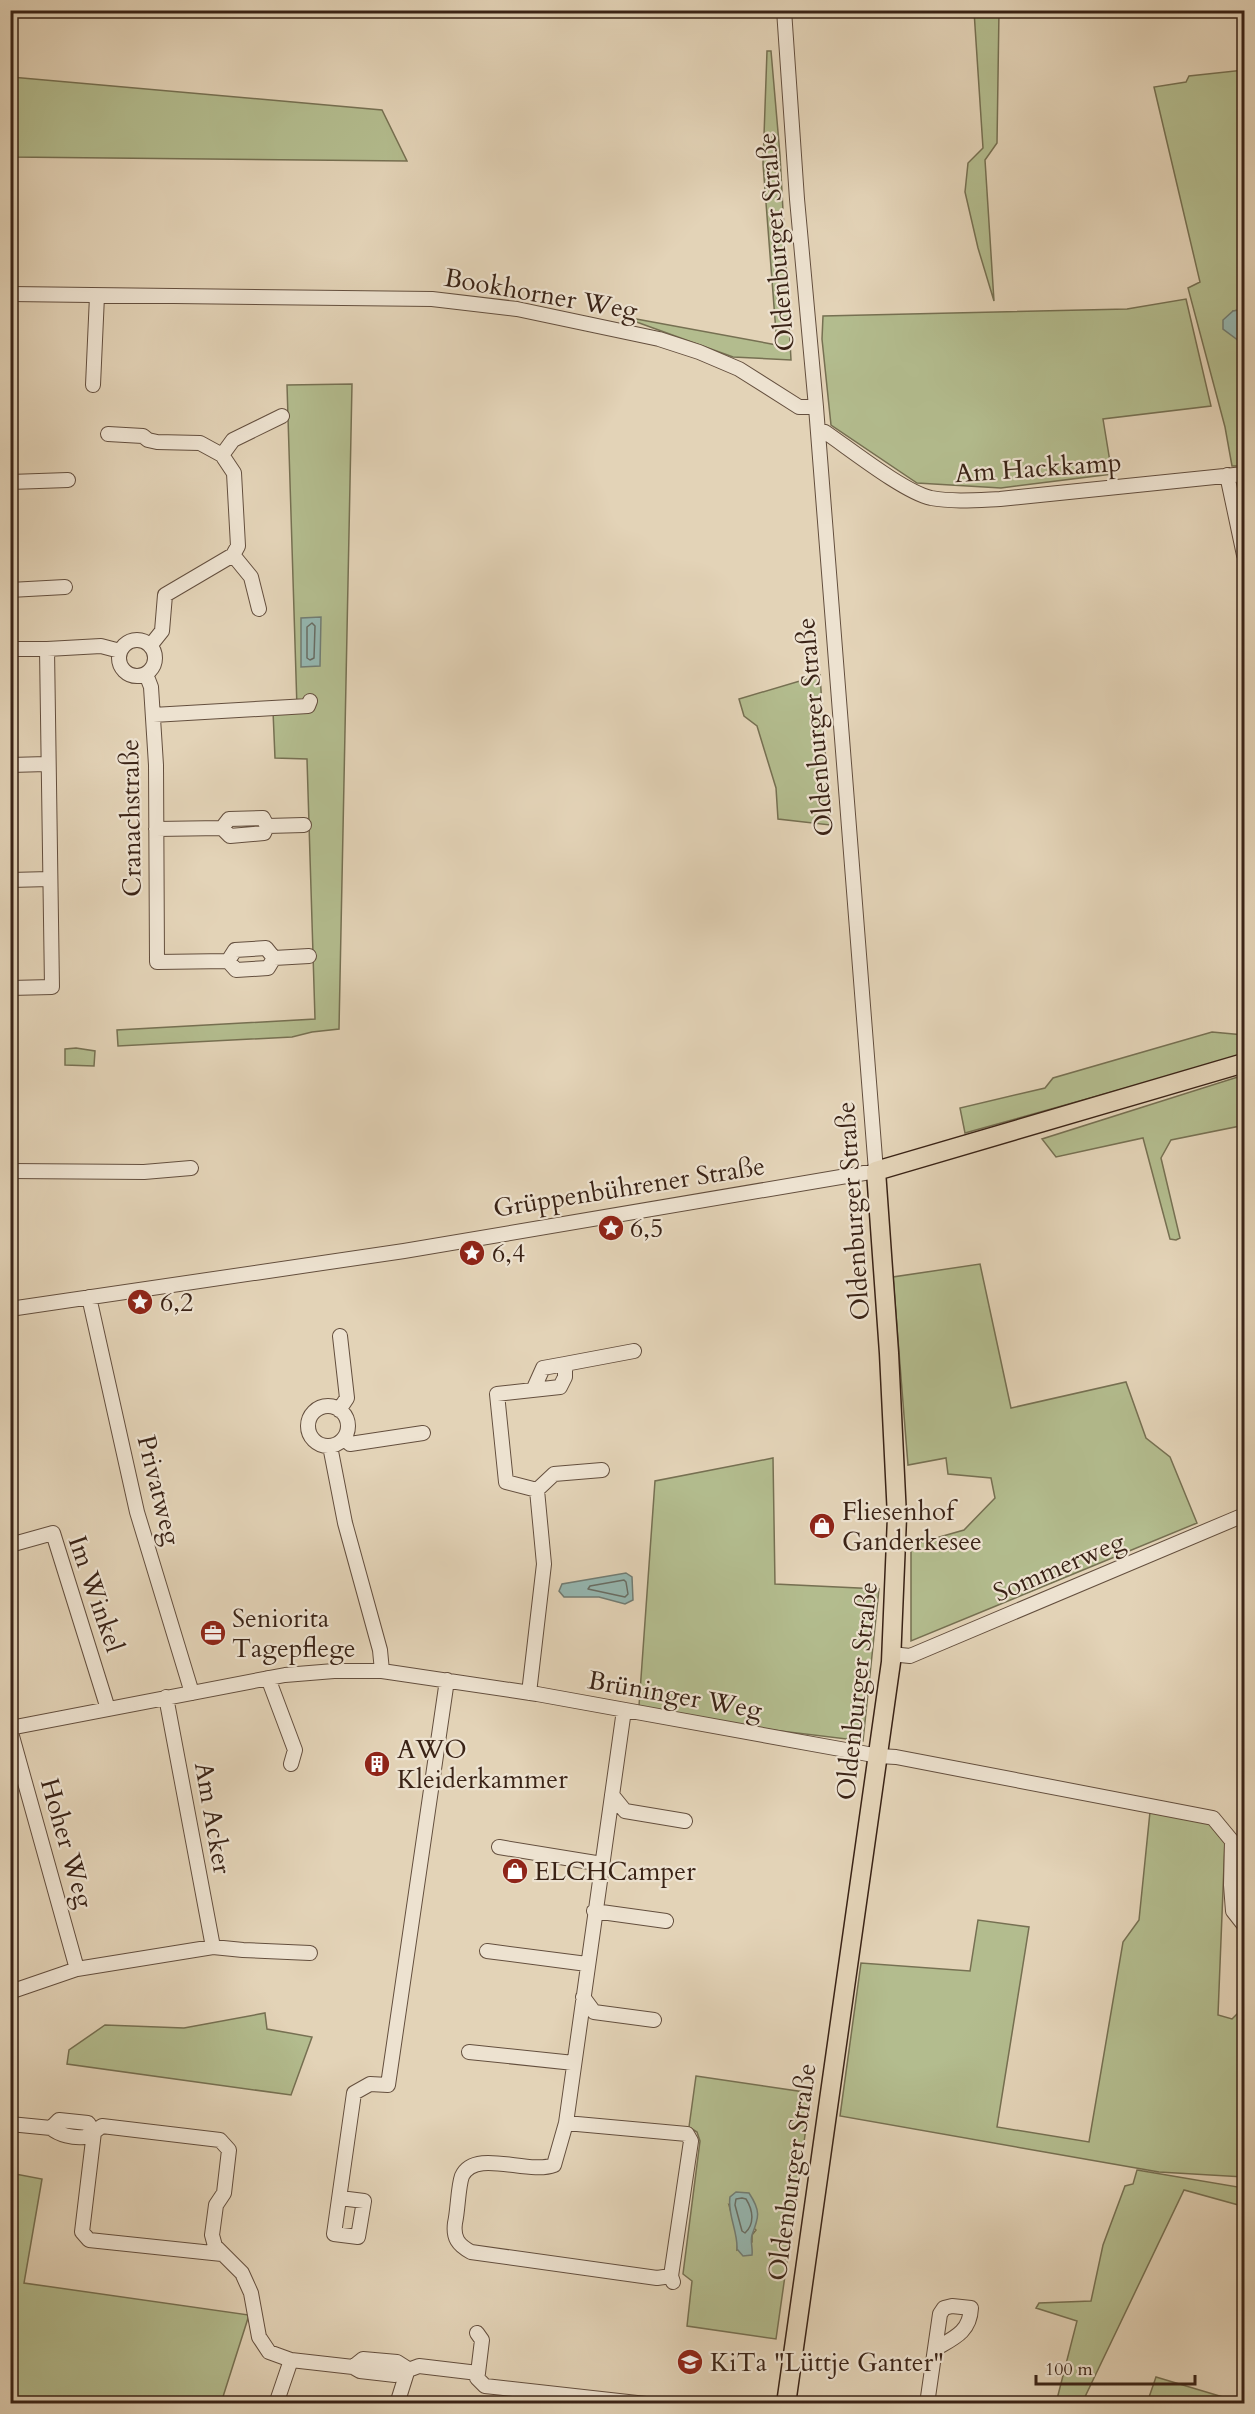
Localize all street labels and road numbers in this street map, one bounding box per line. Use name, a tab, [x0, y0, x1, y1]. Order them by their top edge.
street label: Oldenburger Straße	[749, 131, 803, 353]
street label: Bookhorner Weg	[442, 260, 641, 328]
street label: Am Hackkamp	[953, 445, 1123, 491]
street label: Oldenburger Straße	[788, 616, 842, 838]
street label: Cranachstraße	[112, 739, 150, 897]
street label: Oldenburger Straße	[828, 1100, 878, 1322]
street label: Grüppenbührener Straße	[491, 1148, 767, 1226]
street label: Privatweg	[128, 1431, 190, 1549]
street label: Sommerweg	[988, 1523, 1130, 1610]
street label: Im Winkel	[60, 1531, 132, 1657]
street label: Oldenburger Straße	[828, 1580, 886, 1802]
street label: Brüninger Weg	[585, 1662, 765, 1728]
street label: Am Acker	[186, 1759, 240, 1877]
street label: Hoher Weg	[32, 1774, 102, 1912]
street label: Oldenburger Straße	[759, 2061, 825, 2283]

